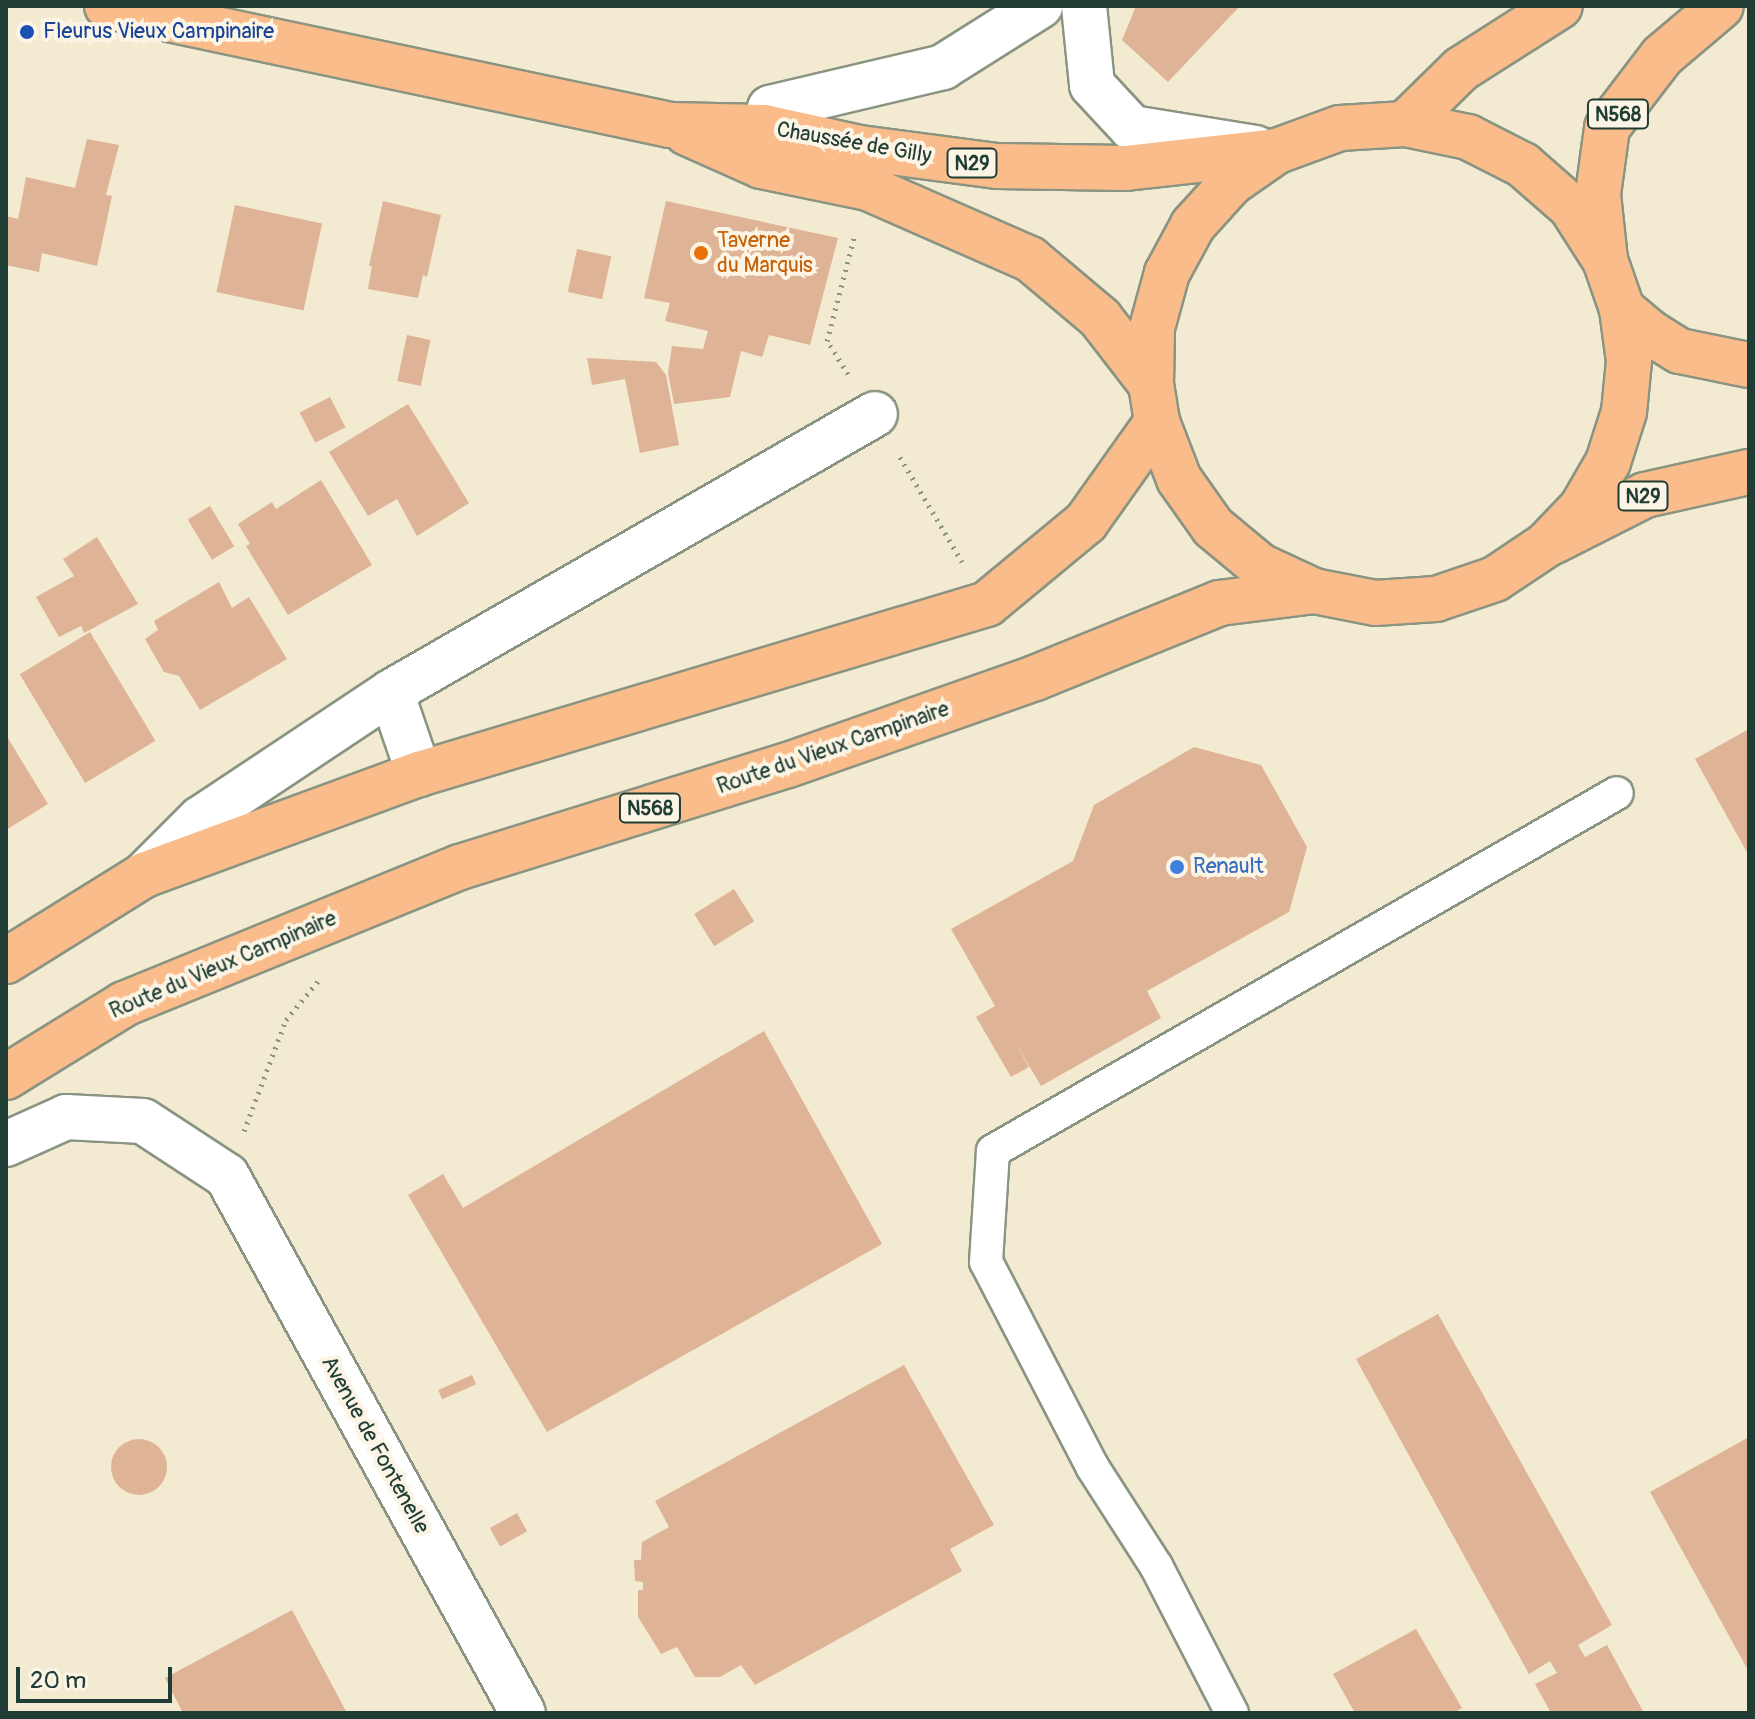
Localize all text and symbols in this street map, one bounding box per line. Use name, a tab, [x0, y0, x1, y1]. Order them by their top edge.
place label: Fleurus Vieux Campinaire	[43, 19, 274, 45]
marker: Fleurus Vieux Campinaire	[18, 23, 36, 41]
road number: N568	[1586, 98, 1650, 130]
street label: Chaussée de Gilly	[775, 116, 933, 170]
road number: N29	[946, 147, 998, 179]
place label: Taverne du Marquis	[717, 227, 813, 278]
marker: Taverne du Marquis	[692, 244, 710, 262]
road number: N29	[1617, 480, 1669, 512]
street label: Route du Vieux Campinaire	[713, 696, 953, 800]
road number: N568	[618, 792, 682, 824]
place label: Renault	[1193, 854, 1264, 880]
marker: Renault	[1168, 858, 1186, 876]
street label: Route du Vieux Campinaire	[106, 905, 340, 1025]
street label: Avenue de Fontenelle	[315, 1352, 435, 1538]
scale bar	[20, 1651, 176, 1701]
text: 20 m	[30, 1666, 86, 1695]

